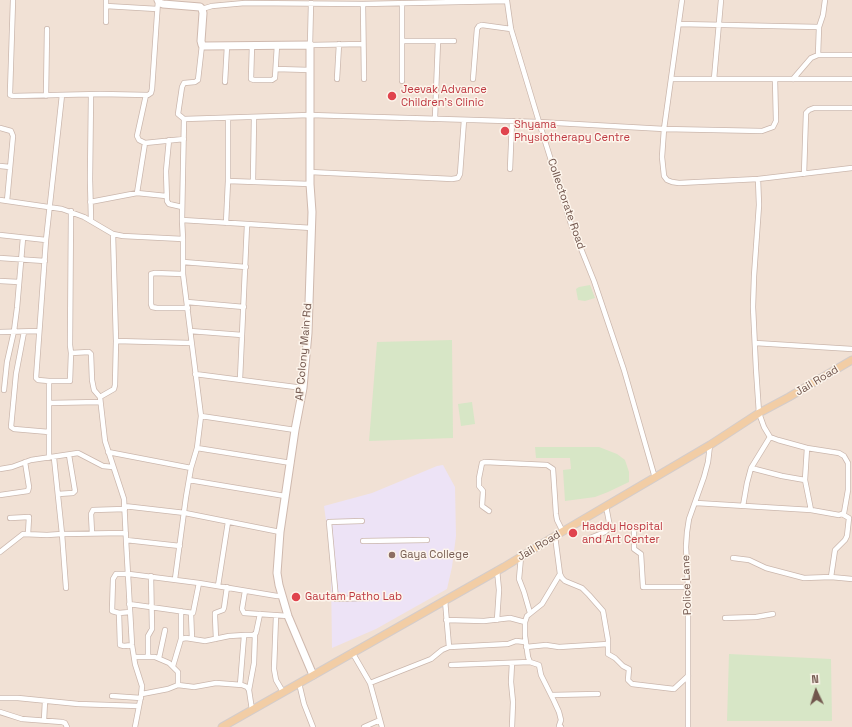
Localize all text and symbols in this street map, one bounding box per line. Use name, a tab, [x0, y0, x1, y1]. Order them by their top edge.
place label: Jeevak Advance Children's Clinic	[401, 83, 487, 109]
marker: Jeevak Advance Children's Clinic	[386, 90, 398, 102]
place label: Shyama Physiotherapy Centre	[514, 118, 630, 144]
marker: Shyama Physiotherapy Centre	[499, 125, 511, 137]
street label: Collectorate Road	[544, 157, 588, 251]
street label: AP Colony Main Rd	[293, 303, 315, 401]
street label: Jail Road	[793, 363, 841, 399]
place label: Haddy Hospital and Art Center	[582, 520, 663, 546]
marker: Haddy Hospital and Art Center	[567, 527, 579, 539]
street label: Jail Road	[515, 528, 563, 564]
place label: Gaya College	[400, 548, 469, 562]
marker: Gaya College	[387, 550, 397, 560]
street label: Police Lane	[679, 555, 695, 615]
place label: Gautam Patho Lab	[305, 590, 402, 604]
marker: Gautam Patho Lab	[290, 591, 302, 603]
north arrow	[796, 671, 836, 711]
text: N	[811, 672, 819, 686]

